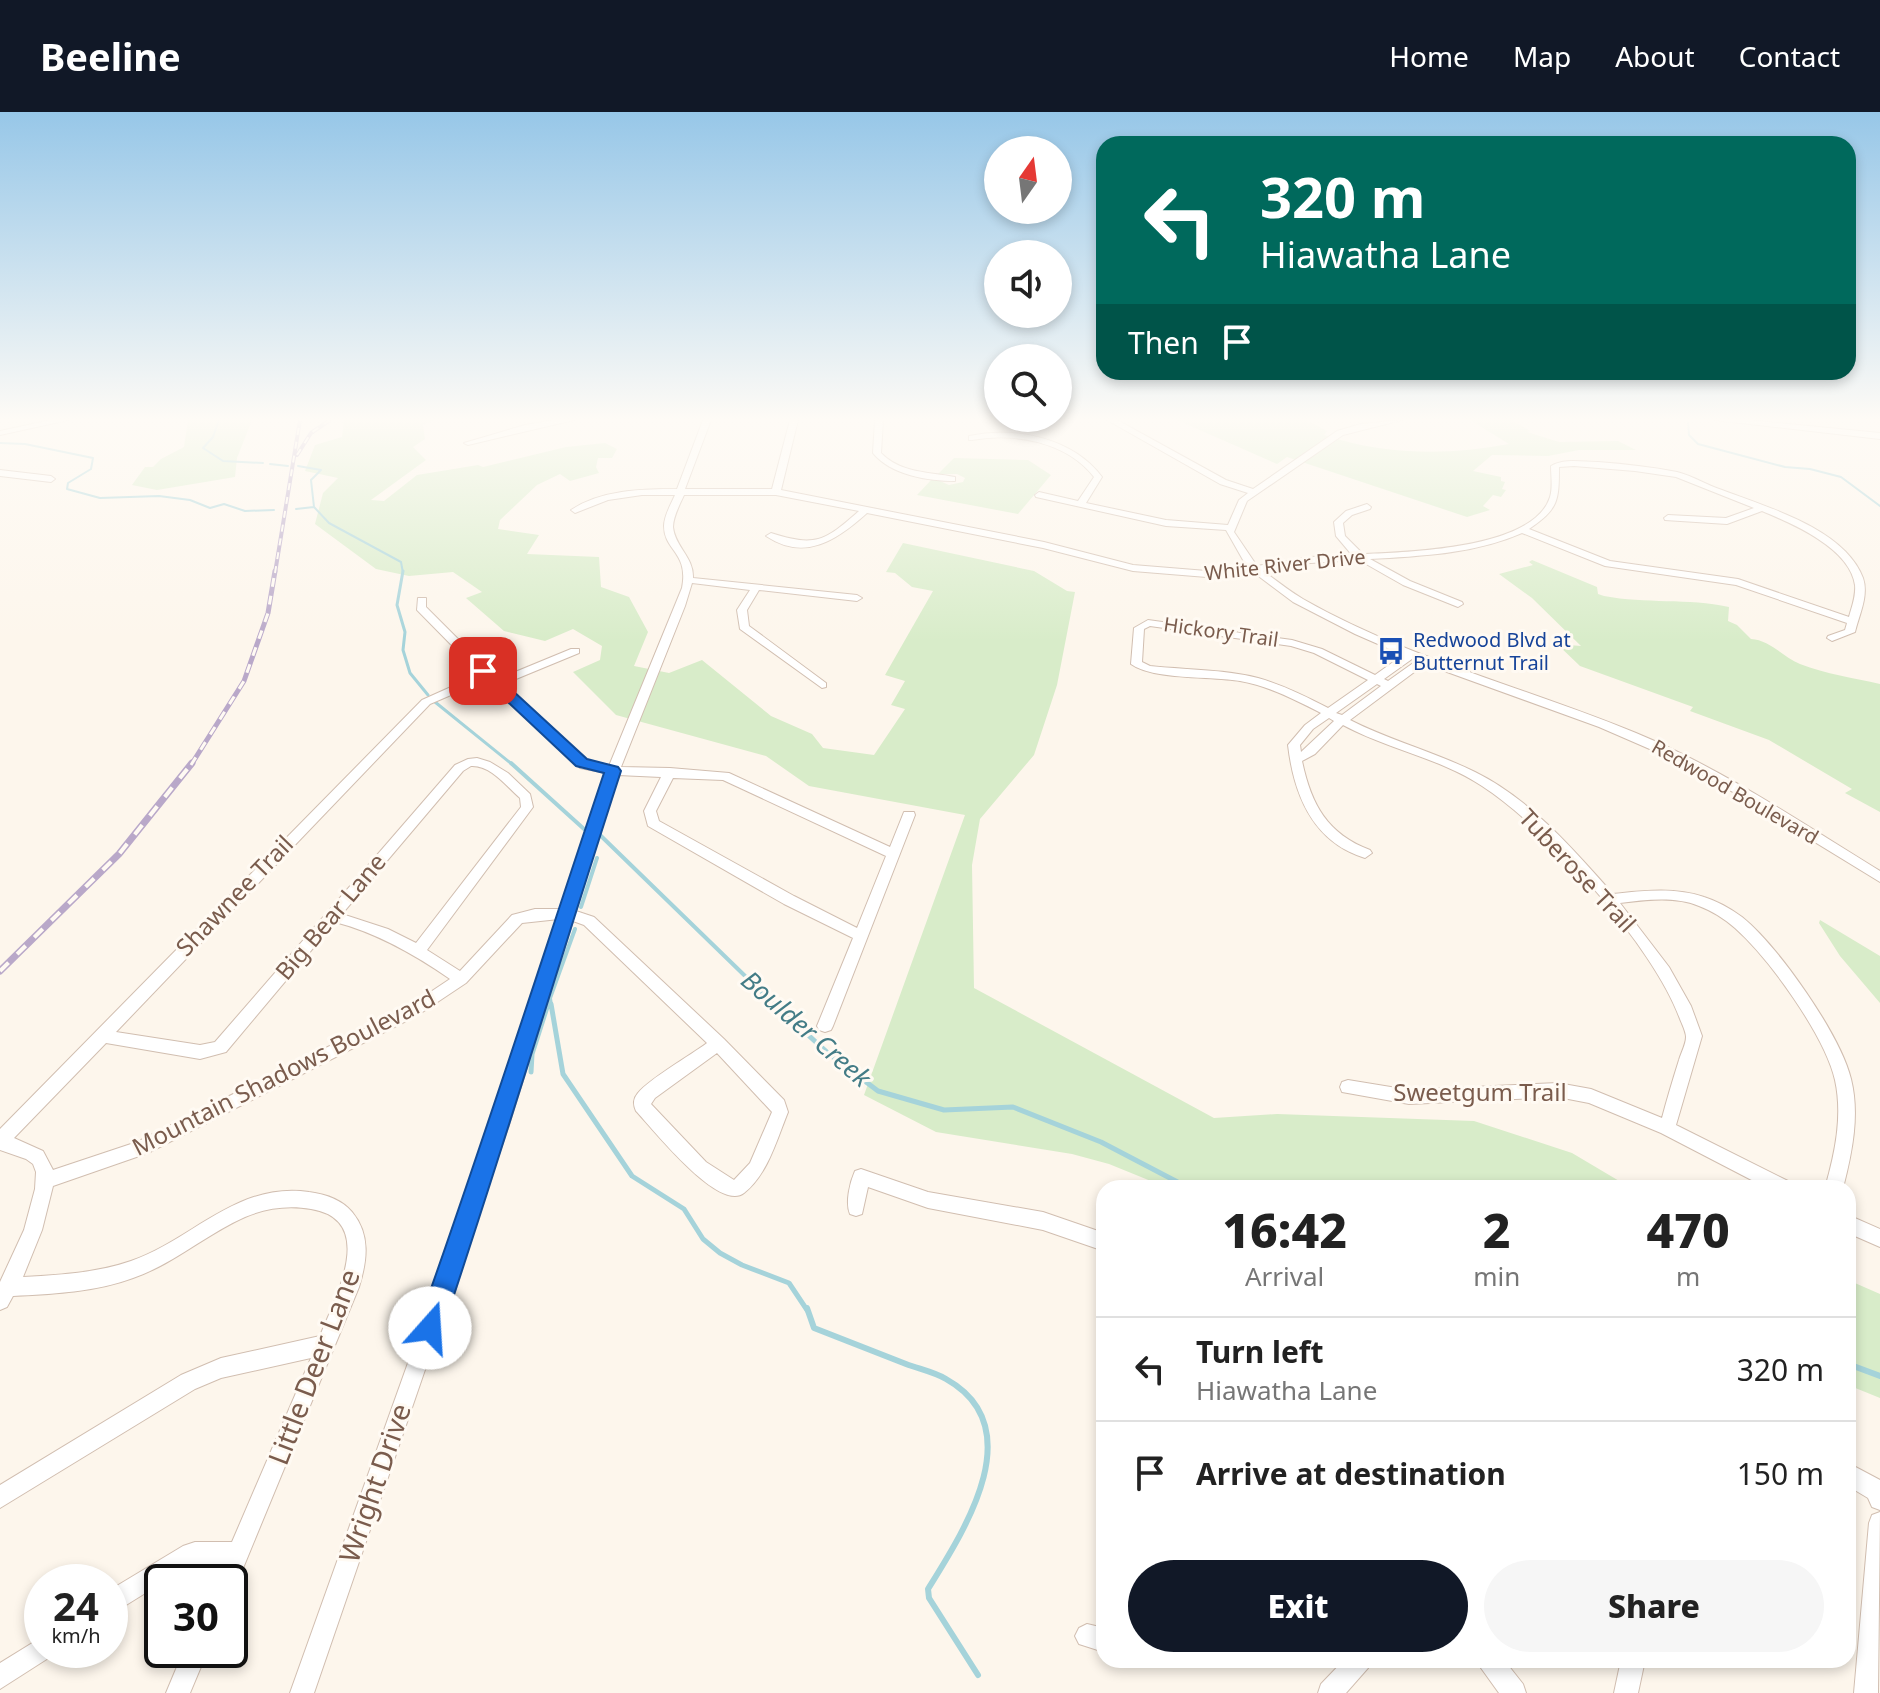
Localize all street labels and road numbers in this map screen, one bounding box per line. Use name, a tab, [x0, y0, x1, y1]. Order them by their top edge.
street label: White River Drive	[1203, 543, 1367, 586]
street label: Hickory Trail	[1162, 610, 1280, 653]
street label: Redwood Boulevard	[1647, 733, 1824, 850]
street label: Tuberose Trail	[1512, 801, 1644, 939]
street label: Shawnee Trail	[168, 827, 300, 962]
street label: Big Bear Lane	[267, 846, 393, 986]
street label: Mountain Shadows Boulevard	[126, 981, 441, 1163]
street label: Sweetgum Trail	[1393, 1075, 1567, 1108]
street label: Little Deer Lane	[258, 1263, 368, 1470]
street label: Wright Drive	[329, 1398, 419, 1567]

